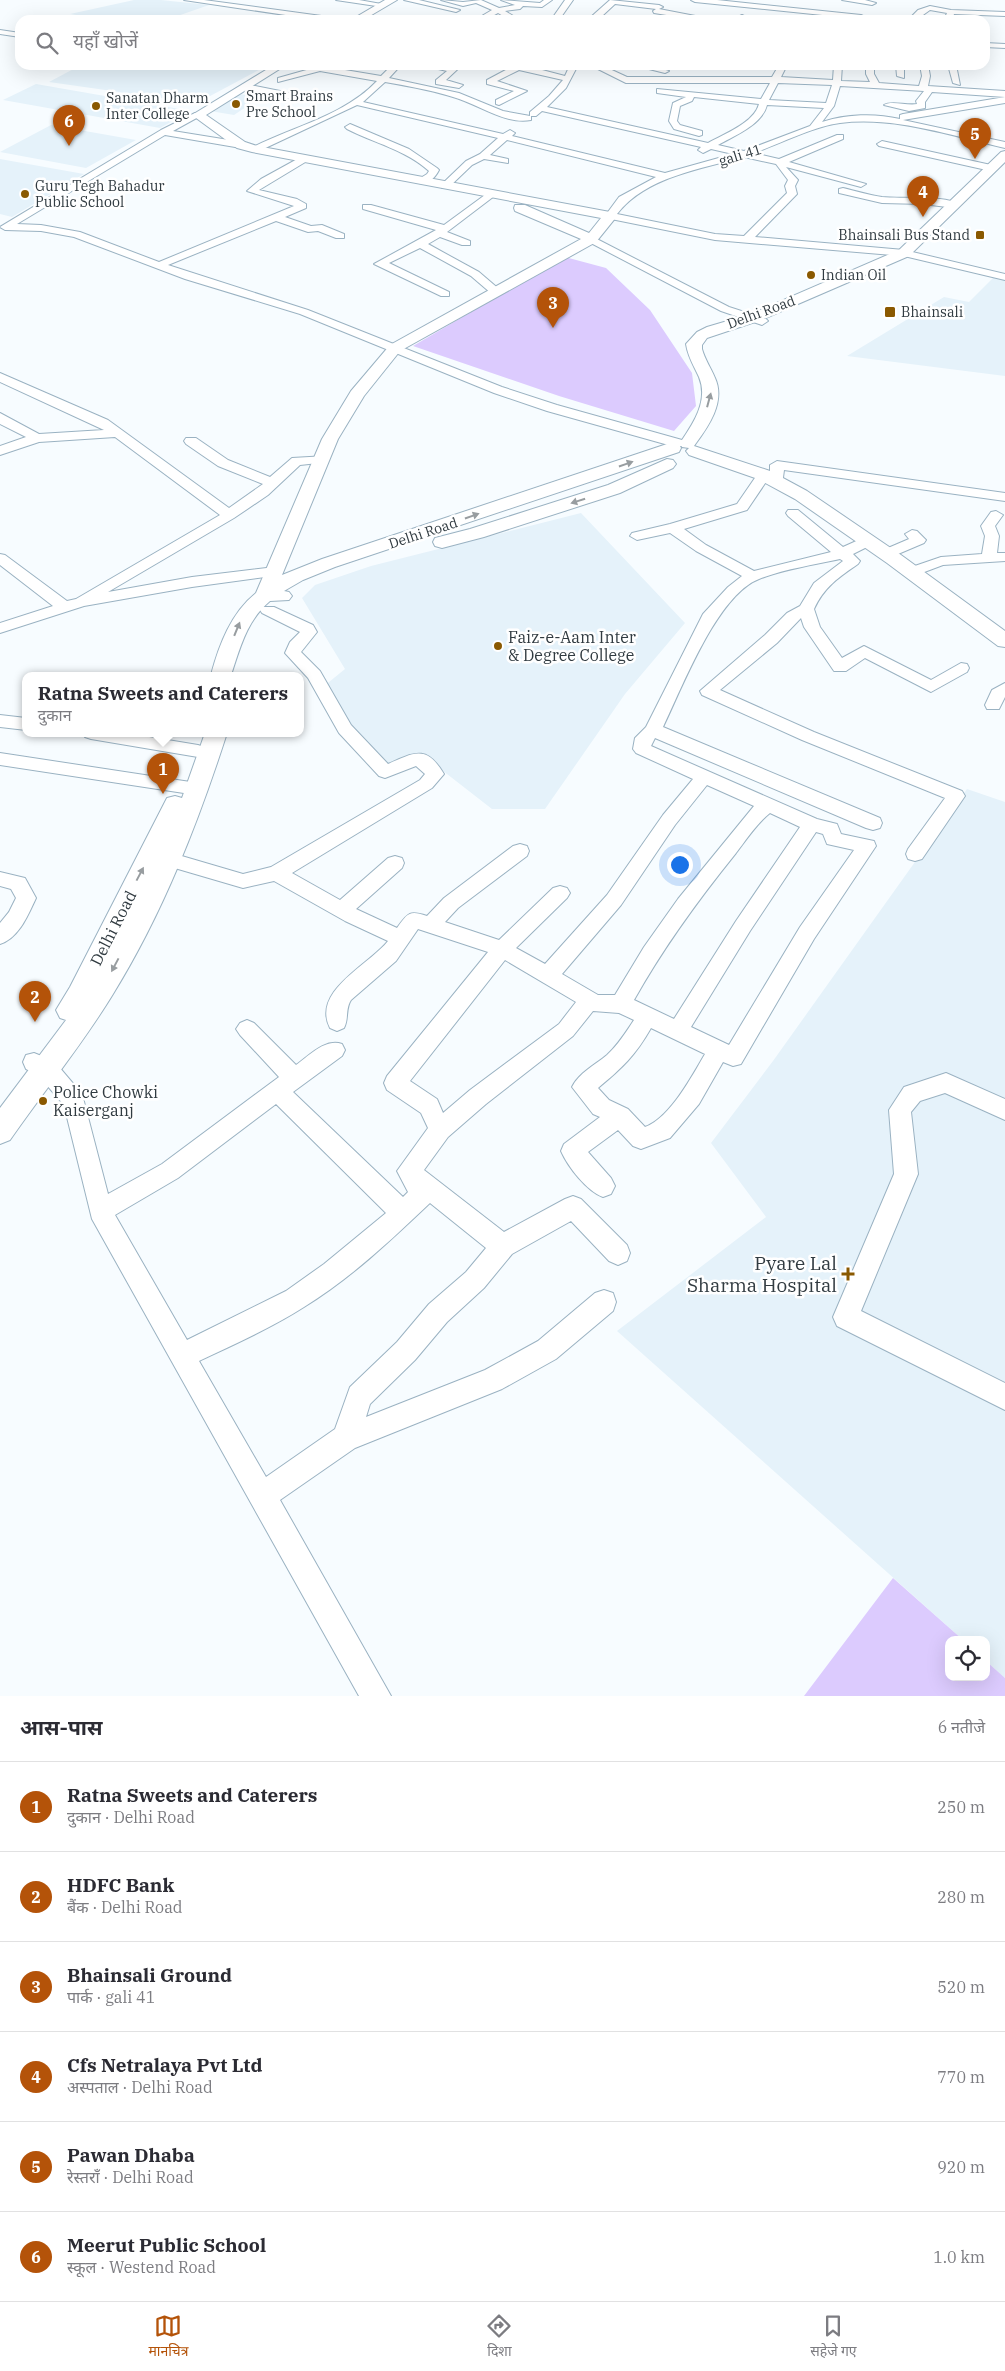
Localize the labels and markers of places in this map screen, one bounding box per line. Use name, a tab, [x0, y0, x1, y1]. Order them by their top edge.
place label: Smart Brains Pre School	[246, 87, 333, 121]
place label: Sanatan Dharm Inter College	[106, 89, 209, 123]
marker: Smart Brains Pre School	[230, 98, 242, 110]
marker: Sanatan Dharm Inter College	[90, 100, 102, 112]
pin: 6	[53, 105, 85, 146]
pin: 5	[959, 118, 991, 159]
pin: 4	[907, 176, 939, 217]
place label: Guru Tegh Bahadur Public School	[35, 177, 165, 211]
marker: Guru Tegh Bahadur Public School	[19, 188, 31, 200]
place label: Bhainsali Bus Stand	[838, 226, 970, 244]
marker: Bhainsali Bus Stand	[974, 229, 986, 241]
place label: Indian Oil	[821, 266, 886, 284]
marker: Indian Oil	[805, 269, 817, 281]
pin: 3	[537, 287, 569, 328]
place label: Bhainsali	[901, 303, 963, 321]
marker: Bhainsali	[883, 305, 897, 319]
place label: Faiz-e-Aam Inter & Degree College	[508, 627, 636, 665]
marker: Faiz-e-Aam Inter & Degree College	[492, 640, 504, 652]
pin: 1	[147, 753, 179, 794]
pin: 2	[19, 981, 51, 1022]
place label: Police Chowki Kaiserganj	[53, 1082, 158, 1120]
marker: Police Chowki Kaiserganj	[37, 1095, 49, 1107]
place label: Pyare Lal Sharma Hospital	[687, 1251, 837, 1297]
marker: Pyare Lal Sharma Hospital	[841, 1267, 855, 1281]

